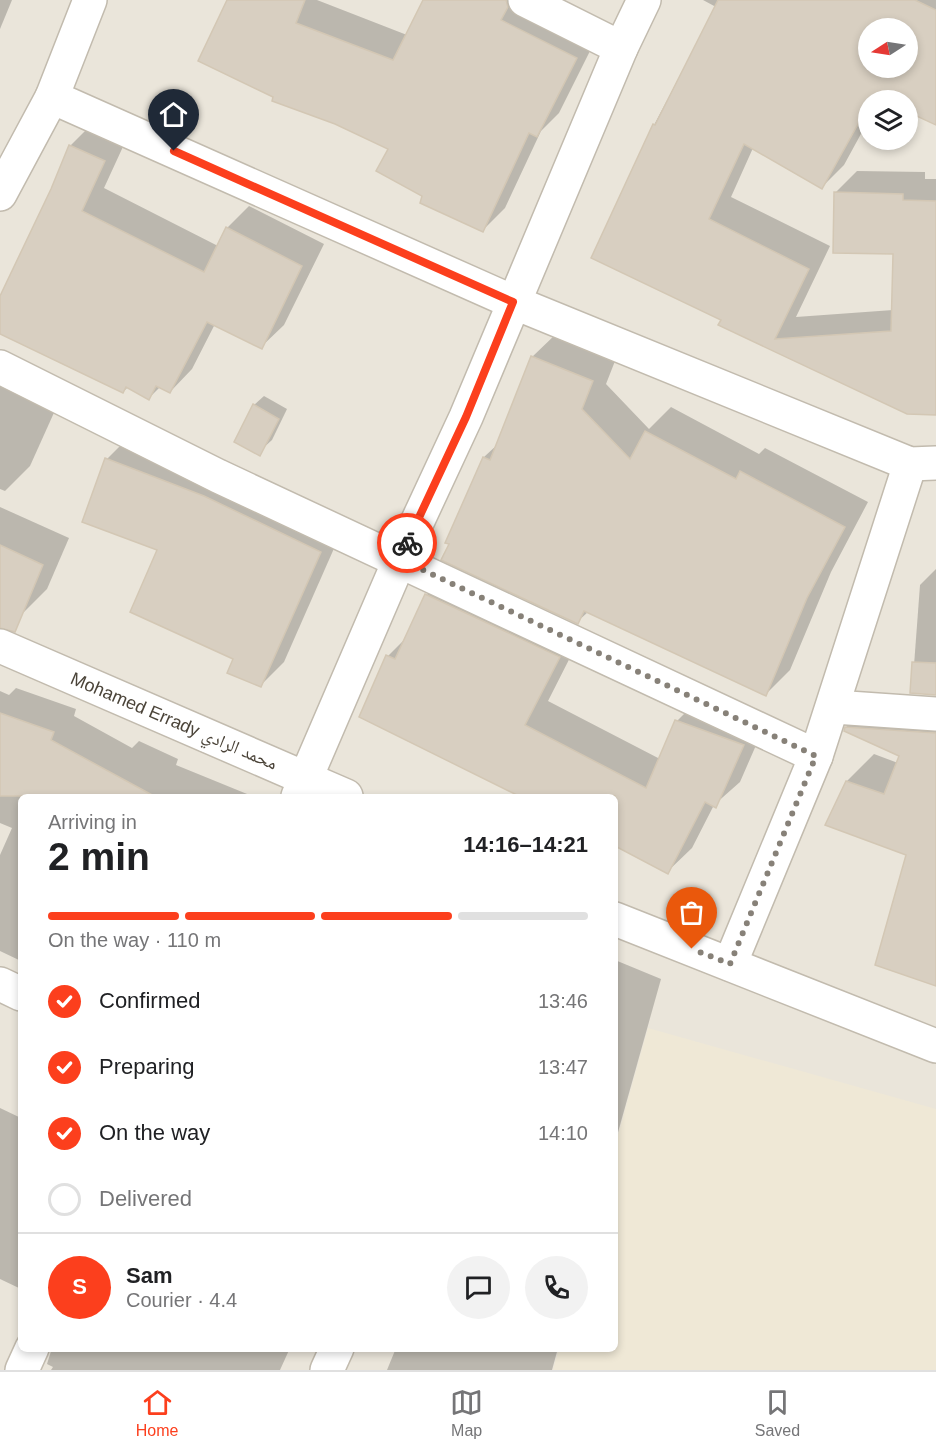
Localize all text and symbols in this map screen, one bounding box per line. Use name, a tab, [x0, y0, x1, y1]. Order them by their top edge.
north arrow	[858, 18, 918, 78]
map controls	[858, 18, 918, 150]
pin	[148, 89, 199, 151]
button: layers	[858, 90, 918, 150]
icon: home	[157, 98, 190, 131]
courier	[377, 513, 437, 573]
icon: bike	[391, 527, 424, 560]
street label: Mohamed Errady محمد الرادي	[66, 668, 280, 778]
text: Arriving in	[48, 811, 137, 833]
text: 14:16–14:21	[463, 832, 588, 857]
text: 2 min	[48, 835, 150, 878]
pin	[666, 887, 717, 949]
icon: bag	[675, 896, 708, 929]
text: On the way · 110 m	[48, 929, 221, 951]
icon: check	[48, 985, 81, 1018]
text: Confirmed	[99, 988, 200, 1013]
text: 13:46	[538, 990, 588, 1012]
icon: check	[48, 1051, 81, 1084]
text: Preparing	[99, 1054, 194, 1079]
text: 13:47	[538, 1056, 588, 1078]
icon: check	[48, 1117, 81, 1150]
text: On the way	[99, 1120, 210, 1145]
text: 14:10	[538, 1122, 588, 1144]
text: Delivered	[99, 1186, 192, 1211]
button: chat	[447, 1256, 510, 1319]
button: phone	[525, 1256, 588, 1319]
text: Sam	[126, 1263, 172, 1288]
text: S	[72, 1274, 87, 1299]
text: Courier · 4.4	[126, 1289, 237, 1311]
tab: Home	[136, 1386, 179, 1440]
tab: Map	[450, 1386, 483, 1440]
tab: Saved	[755, 1386, 800, 1440]

